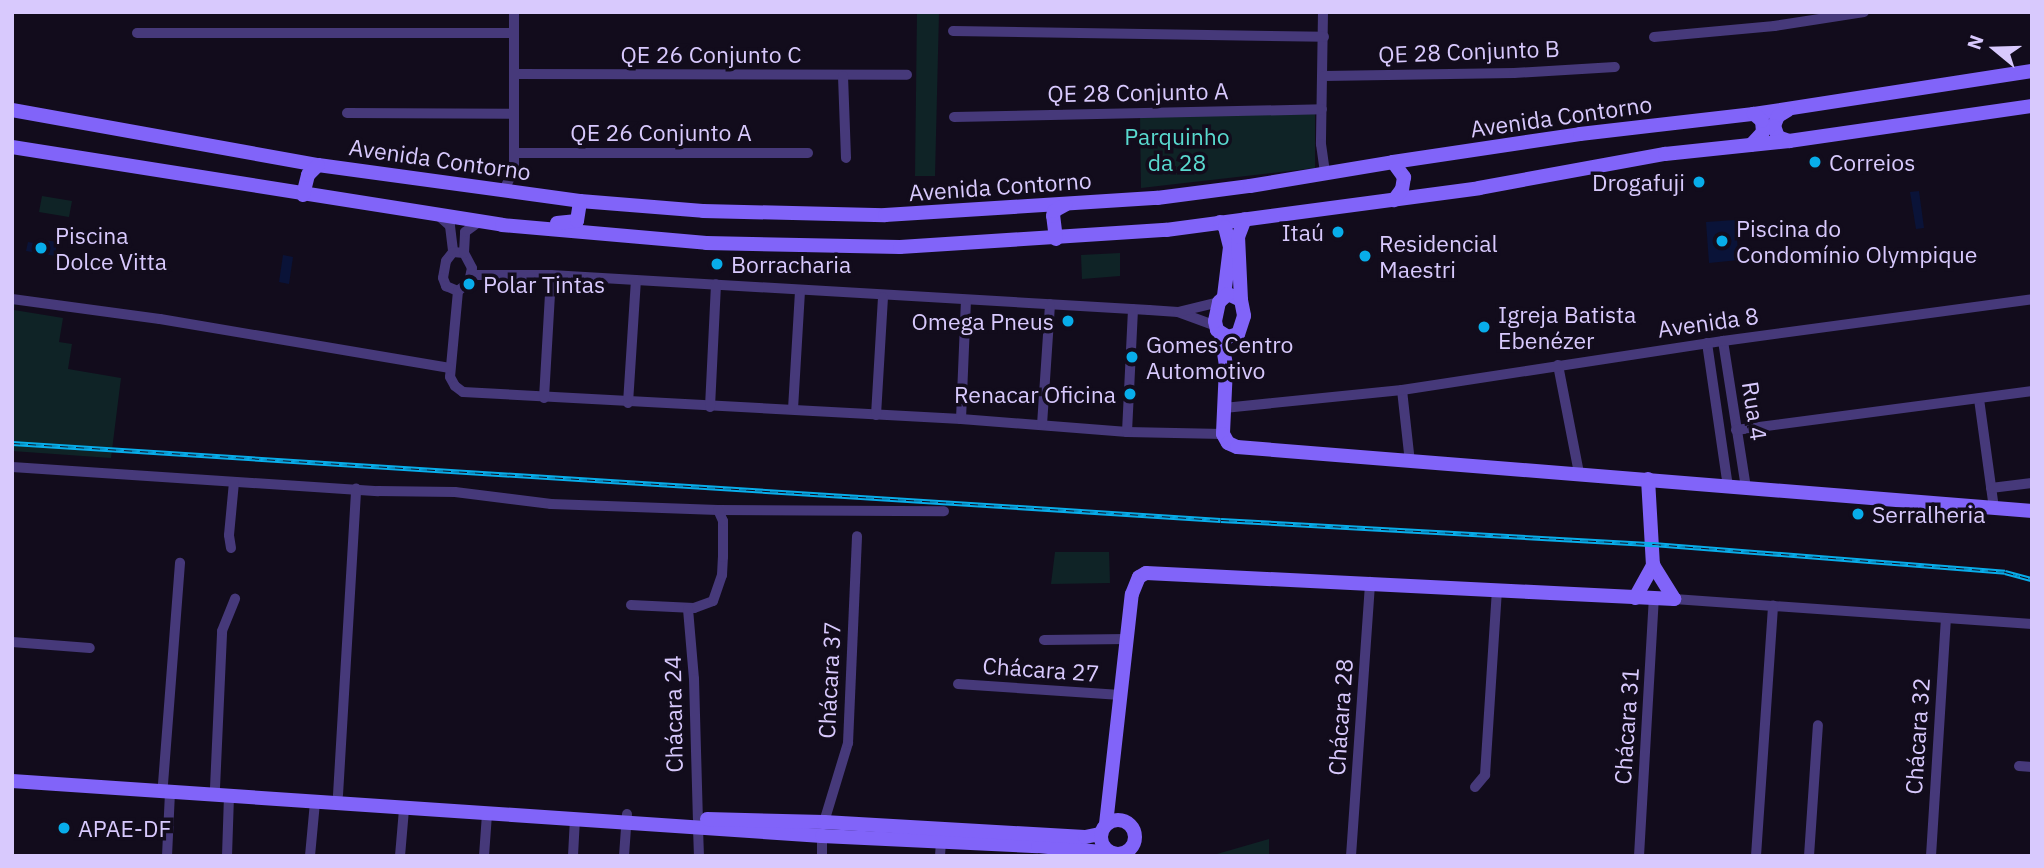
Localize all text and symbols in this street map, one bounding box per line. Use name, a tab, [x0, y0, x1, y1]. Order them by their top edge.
north arrow	[1960, 14, 2030, 84]
text: N	[1962, 32, 1989, 53]
street label: QE 28 Conjunto B	[1378, 34, 1560, 68]
street label: QE 26 Conjunto C	[621, 40, 801, 68]
street label: QE 28 Conjunto A	[1047, 77, 1229, 107]
street label: Avenida Contorno	[1468, 90, 1654, 142]
street label: QE 26 Conjunto A	[570, 118, 752, 146]
park label: Parquinho da 28	[1124, 122, 1230, 176]
street label: Avenida Contorno	[347, 133, 533, 185]
place label: Correios	[1829, 148, 1915, 176]
marker: Correios	[1807, 154, 1823, 170]
street label: Avenida Contorno	[908, 166, 1092, 206]
place label: Drogafuji	[1592, 168, 1685, 196]
marker: Drogafuji	[1691, 174, 1707, 190]
place label: Piscina do Condomínio Olympique	[1736, 214, 1977, 268]
place label: Itaú	[1281, 218, 1324, 246]
place label: Piscina Dolce Vitta	[55, 221, 167, 275]
marker: Itaú	[1330, 224, 1346, 240]
place label: Residencial Maestri	[1379, 229, 1498, 283]
marker: Piscina do Condomínio Olympique	[1714, 233, 1730, 249]
marker: Piscina Dolce Vitta	[33, 240, 49, 256]
marker: Residencial Maestri	[1357, 248, 1373, 264]
place label: Borracharia	[731, 250, 851, 278]
marker: Borracharia	[709, 256, 725, 272]
place label: Polar Tintas	[483, 270, 605, 298]
marker: Polar Tintas	[461, 276, 477, 292]
place label: Igreja Batista Ebenézer	[1498, 300, 1636, 354]
street label: Avenida 8	[1656, 301, 1760, 343]
place label: Omega Pneus	[912, 307, 1054, 335]
marker: Omega Pneus	[1060, 313, 1076, 329]
marker: Igreja Batista Ebenézer	[1476, 319, 1492, 335]
place label: Gomes Centro Automotivo	[1146, 330, 1293, 384]
marker: Gomes Centro Automotivo	[1124, 349, 1140, 365]
place label: Renacar Oficina	[954, 380, 1116, 408]
street label: Rua 4	[1737, 380, 1773, 442]
marker: Renacar Oficina	[1122, 386, 1138, 402]
place label: Serralheria	[1872, 500, 1985, 528]
marker: Serralheria	[1850, 506, 1866, 522]
street label: Chácara 37	[812, 621, 846, 739]
street label: Chácara 27	[982, 651, 1100, 687]
street label: Chácara 24	[658, 655, 688, 773]
street label: Chácara 28	[1322, 658, 1358, 776]
street label: Chácara 31	[1608, 667, 1644, 785]
street label: Chácara 32	[1899, 677, 1935, 795]
place label: APAE-DF	[78, 814, 171, 842]
marker: APAE-DF	[56, 820, 72, 836]

